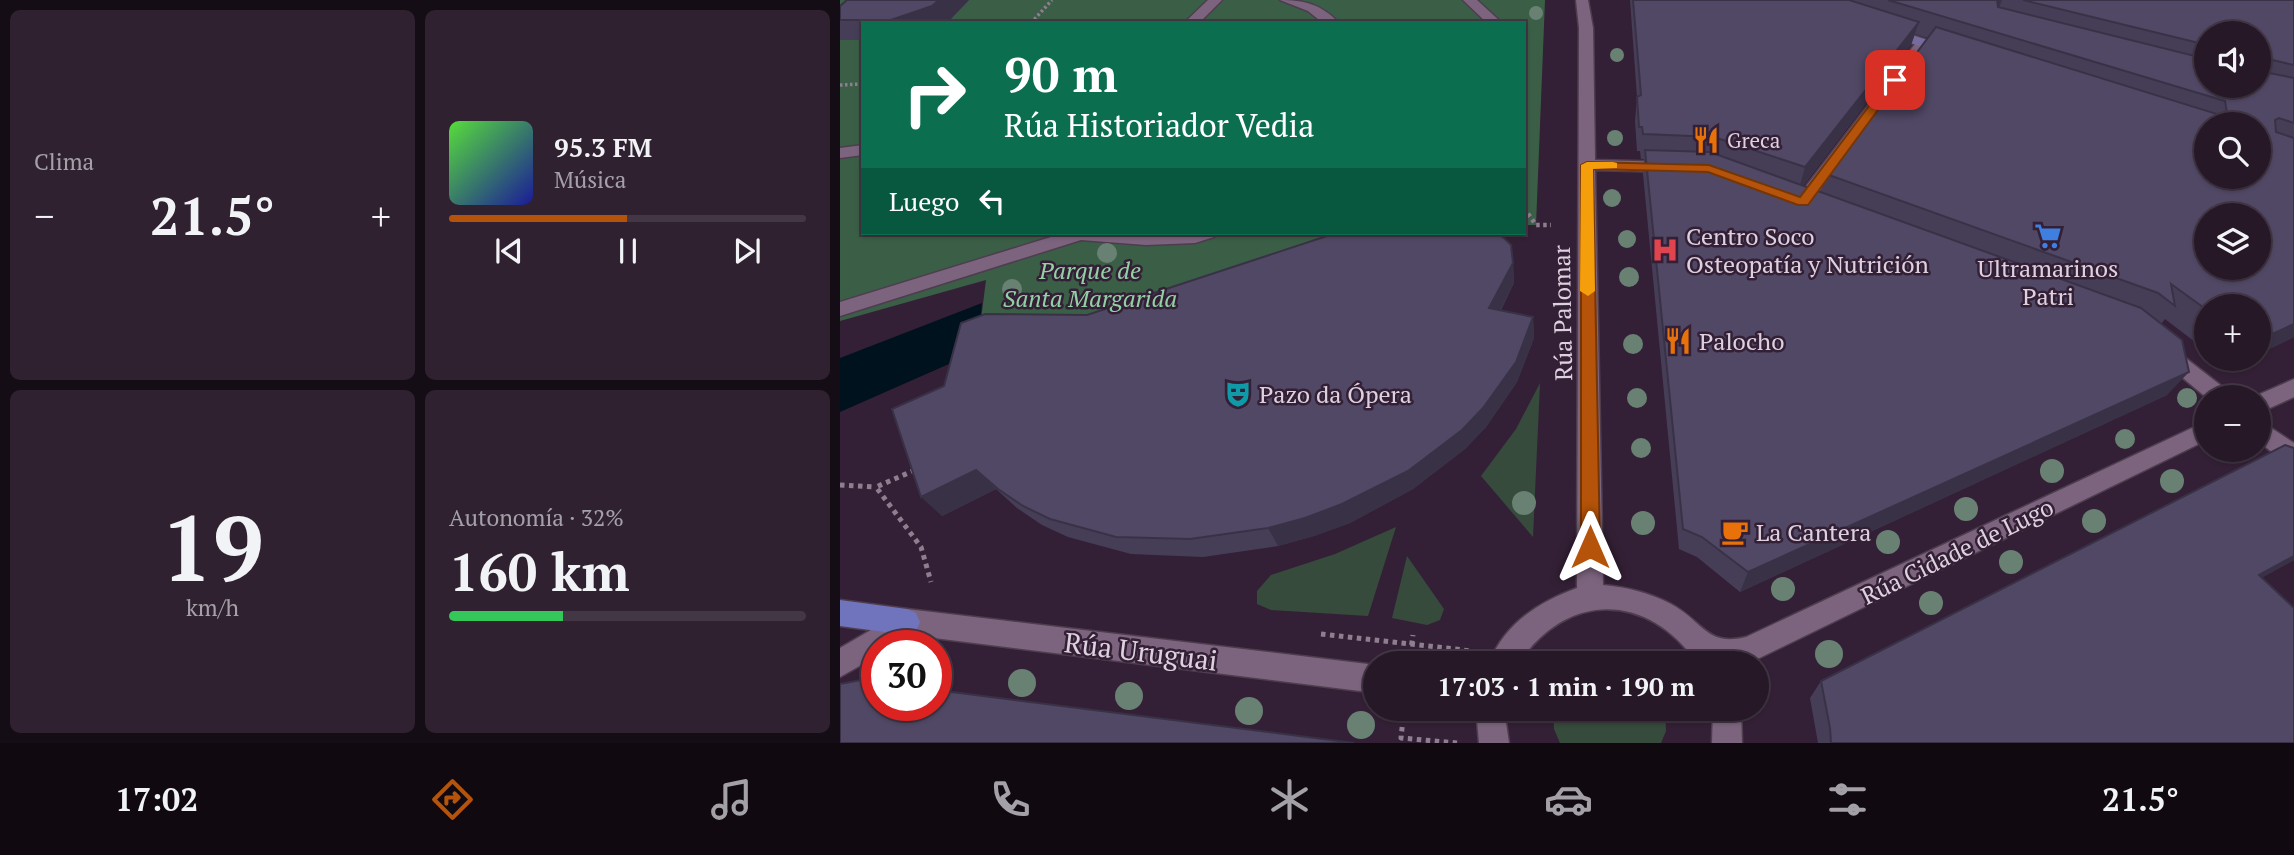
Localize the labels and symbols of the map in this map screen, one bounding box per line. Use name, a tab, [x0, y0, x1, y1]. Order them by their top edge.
pin	[1865, 50, 1925, 110]
restaurant icon: Greca	[1691, 125, 1721, 155]
place label: Greca	[1727, 126, 1781, 154]
place label: Centro Soco Osteopatía y Nutrición	[1686, 220, 1929, 280]
supermarket icon: Ultramarinos Patri	[2033, 221, 2063, 251]
hospital icon: Centro Soco Osteopatía y Nutrición	[1650, 235, 1680, 265]
street label: Rúa Palomar	[1545, 244, 1579, 381]
place label: Ultramarinos Patri	[1978, 252, 2118, 312]
park label: Parque de Santa Margarida	[1003, 254, 1177, 314]
place label: Palocho	[1699, 325, 1784, 357]
restaurant icon: Palocho	[1663, 326, 1693, 356]
place label: Pazo da Ópera	[1259, 378, 1412, 410]
theatre icon: Pazo da Ópera	[1223, 379, 1253, 409]
street label: Rúa Cidade de Lugo	[1855, 490, 2059, 612]
position arrow	[1553, 510, 1627, 584]
place label: La Cantera	[1756, 516, 1871, 548]
cafe icon: La Cantera	[1720, 517, 1750, 547]
street label: Rúa Uruguai	[1062, 623, 1220, 679]
speed limit sign: 30	[861, 630, 952, 721]

